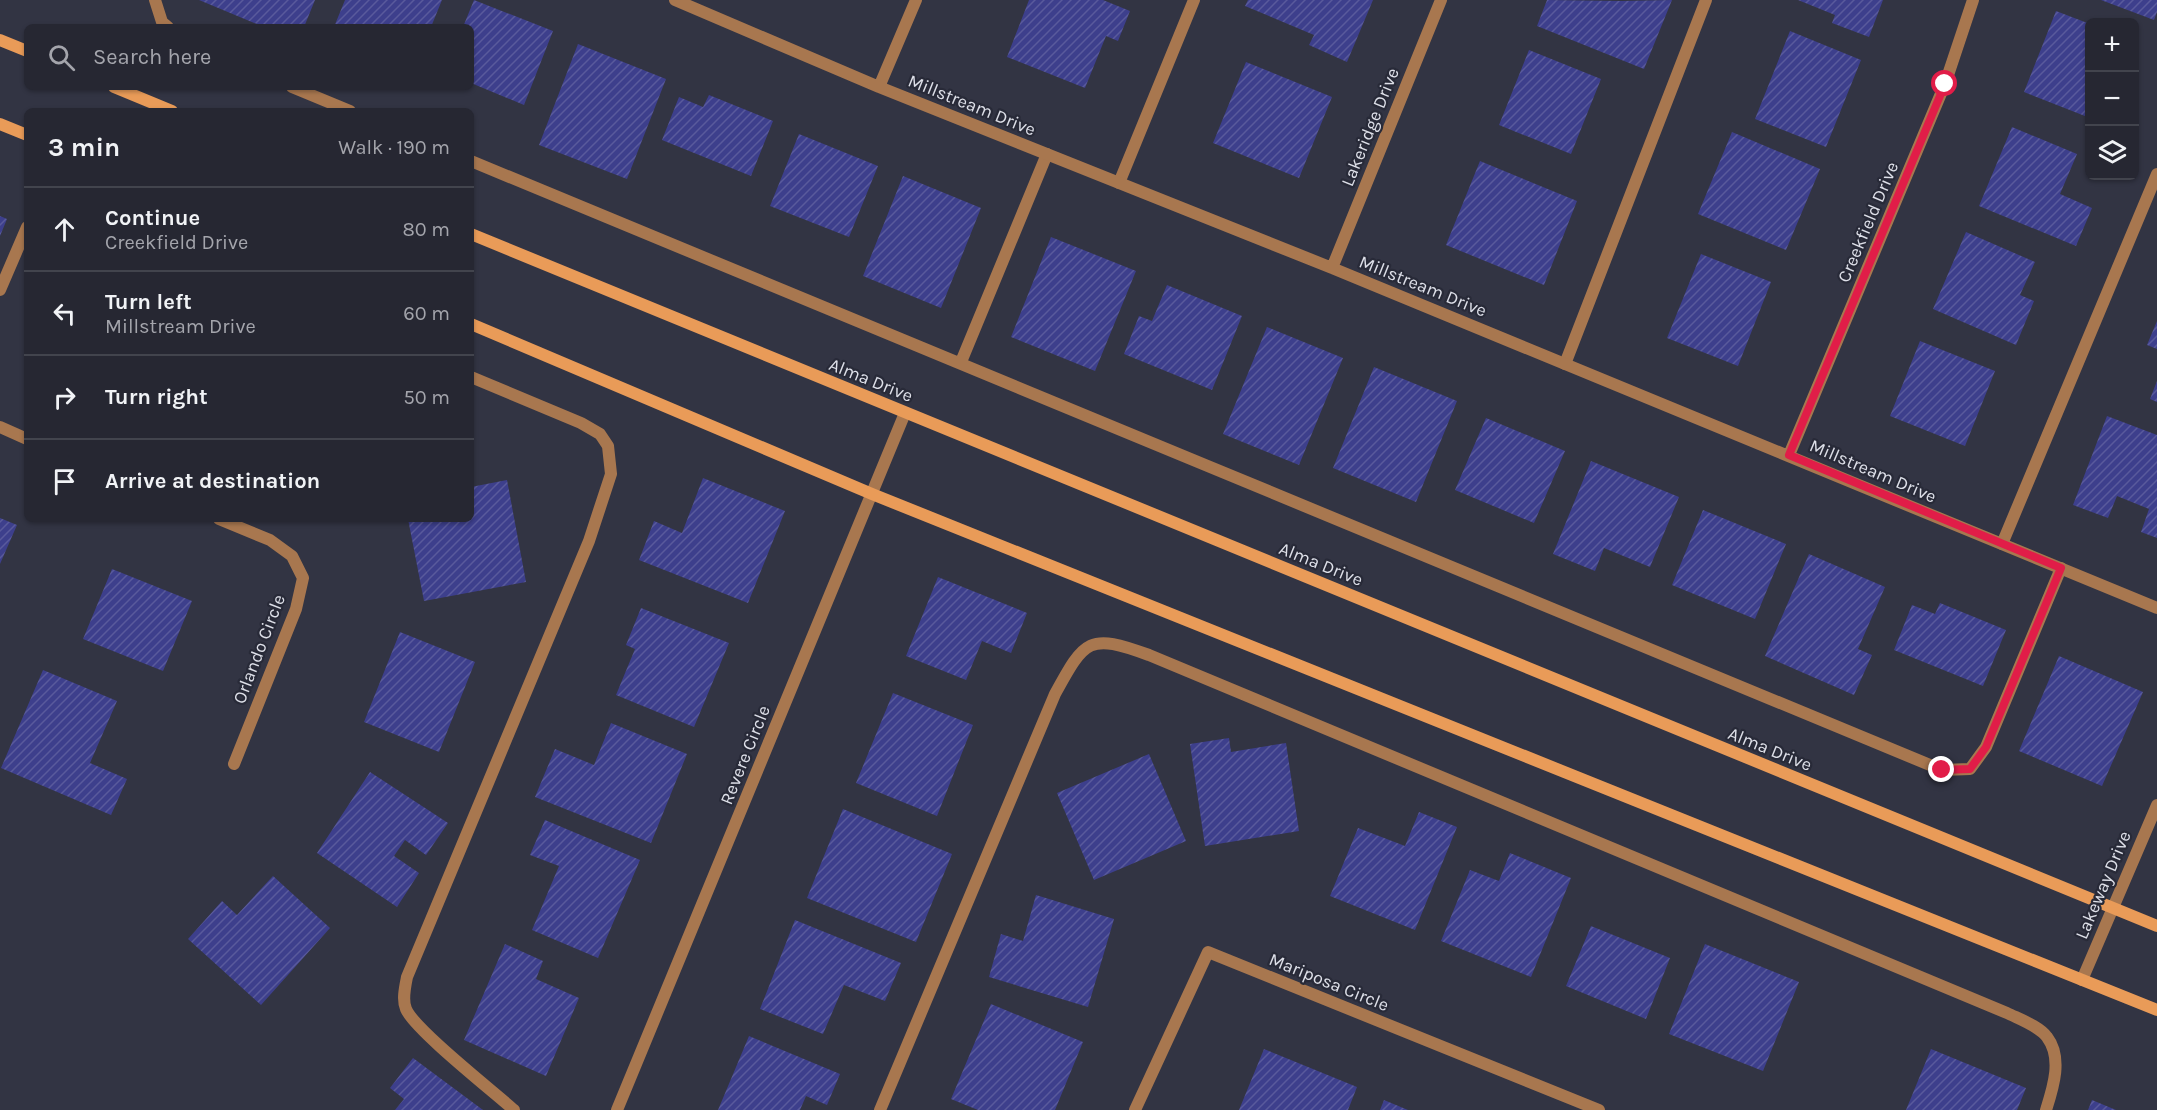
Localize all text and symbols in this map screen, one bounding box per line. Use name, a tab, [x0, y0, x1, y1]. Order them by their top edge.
map controls	[2085, 18, 2139, 180]
button: +	[2085, 18, 2139, 72]
search box	[24, 24, 474, 90]
icon: search	[45, 41, 78, 74]
text: Search here	[93, 44, 211, 70]
street label: Lakeridge Drive	[1336, 64, 1404, 190]
street label: Millstream Drive	[905, 69, 1039, 141]
route start	[1931, 70, 1957, 96]
button: −	[2085, 72, 2139, 126]
button: layers	[2085, 126, 2139, 180]
text: 3 min	[48, 132, 120, 163]
text: Walk · 190 m	[338, 136, 450, 159]
street label: Creekfield Drive	[1833, 158, 1903, 286]
text: Continue	[105, 205, 200, 231]
icon: ahead	[48, 213, 81, 246]
text: 80 m	[402, 218, 450, 241]
text: Creekfield Drive	[105, 231, 248, 254]
street label: Millstream Drive	[1356, 250, 1490, 322]
text: Turn left	[105, 289, 192, 315]
icon: left	[48, 297, 81, 330]
text: 60 m	[403, 302, 450, 325]
text: Millstream Drive	[105, 315, 256, 338]
street label: Alma Drive	[826, 353, 916, 407]
icon: right	[48, 381, 81, 414]
text: Turn right	[105, 384, 208, 410]
text: 50 m	[403, 386, 450, 409]
street label: Millstream Drive	[1806, 434, 1940, 508]
icon: arrive	[48, 465, 81, 498]
text: Arrive at destination	[105, 468, 320, 494]
street label: Alma Drive	[1276, 537, 1366, 591]
street label: Orlando Circle	[228, 591, 290, 707]
street label: Revere Circle	[715, 702, 775, 808]
street label: Alma Drive	[1725, 722, 1815, 776]
route end	[1928, 756, 1954, 782]
street label: Lakeway Drive	[2070, 828, 2136, 942]
street label: Mariposa Circle	[1266, 948, 1392, 1016]

